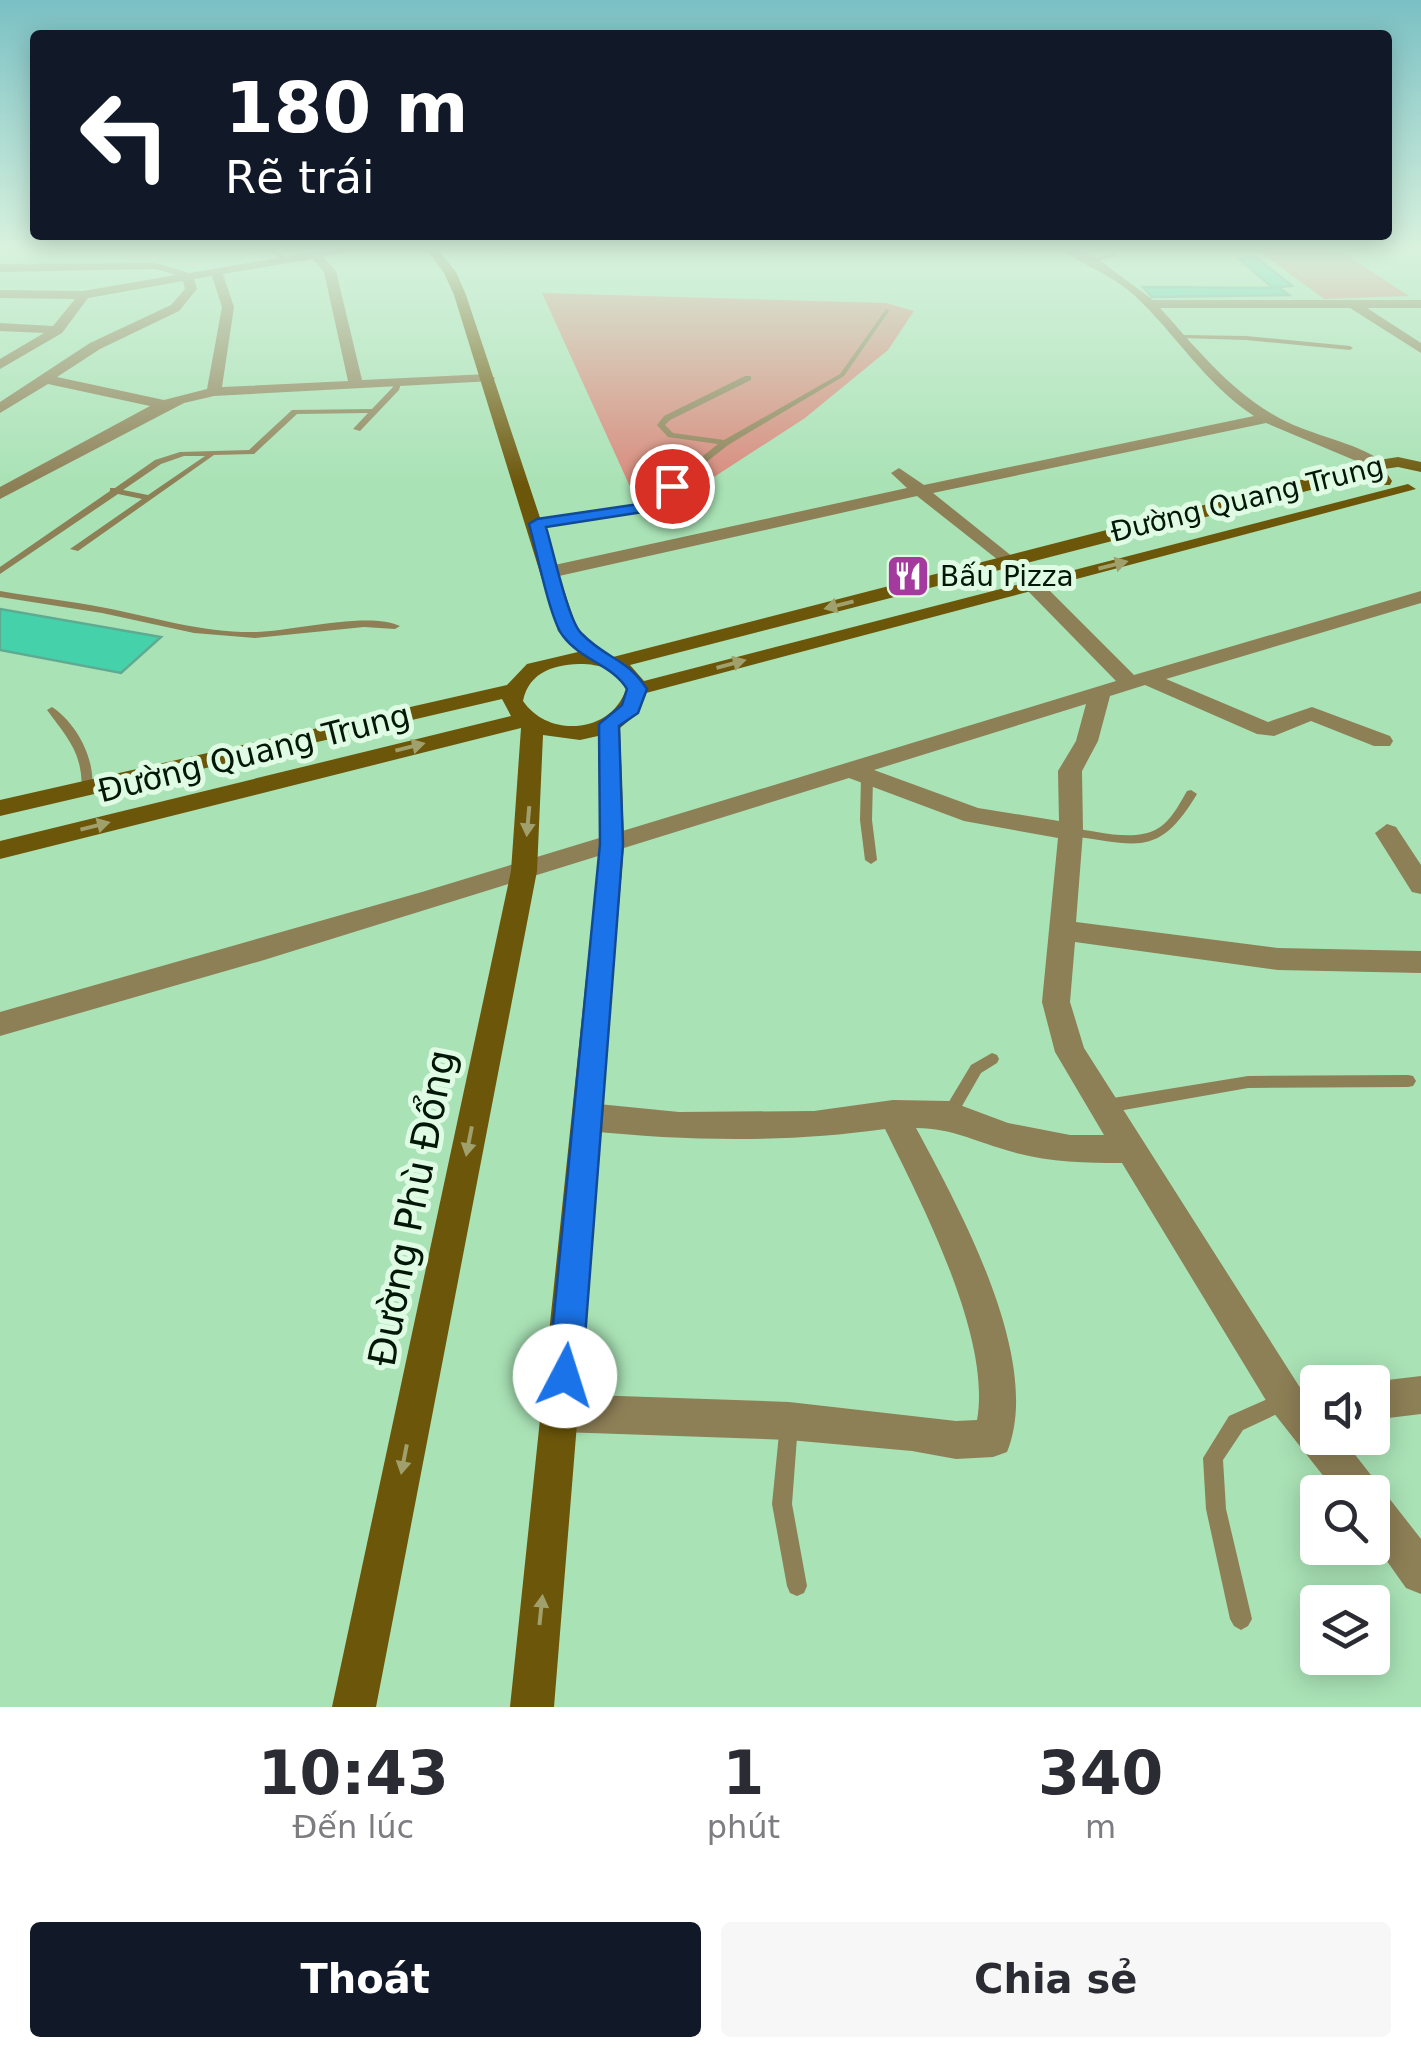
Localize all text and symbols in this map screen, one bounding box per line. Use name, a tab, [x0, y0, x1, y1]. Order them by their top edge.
text: 180 m	[225, 67, 468, 149]
icon: left	[60, 70, 190, 200]
text: Rẽ trái	[225, 151, 374, 204]
pin	[630, 444, 715, 529]
street label: Đường Quang Trung	[1107, 449, 1387, 549]
icon: arrive	[645, 459, 700, 514]
restaurant icon: Bấu Pizza	[885, 553, 931, 599]
one-way arrow	[1098, 556, 1129, 572]
place label: Bấu Pizza	[940, 560, 1074, 593]
one-way arrow	[823, 597, 854, 613]
one-way arrow	[716, 656, 747, 672]
street label: Đường Quang Trung	[94, 696, 414, 810]
one-way arrow	[395, 739, 426, 754]
one-way arrow	[519, 806, 535, 838]
one-way arrow	[80, 818, 111, 833]
street label: Đường Phù Đổng	[360, 1046, 464, 1370]
one-way arrow	[460, 1126, 476, 1157]
position arrow	[513, 1324, 617, 1428]
map controls	[1300, 1365, 1390, 1675]
button: sound	[1300, 1365, 1390, 1455]
one-way arrow	[396, 1444, 412, 1475]
button: search	[1300, 1475, 1390, 1565]
button: layers	[1300, 1585, 1390, 1675]
one-way arrow	[534, 1594, 550, 1625]
text: 10:43	[258, 1738, 449, 1808]
text: 1	[722, 1738, 764, 1808]
text: 340	[1038, 1738, 1163, 1808]
text: Đến lúc	[292, 1808, 414, 1846]
text: phút	[707, 1808, 780, 1846]
text: m	[1085, 1808, 1116, 1846]
button: Thoát	[30, 1922, 701, 2037]
button: Chia sẻ	[721, 1922, 1391, 2037]

